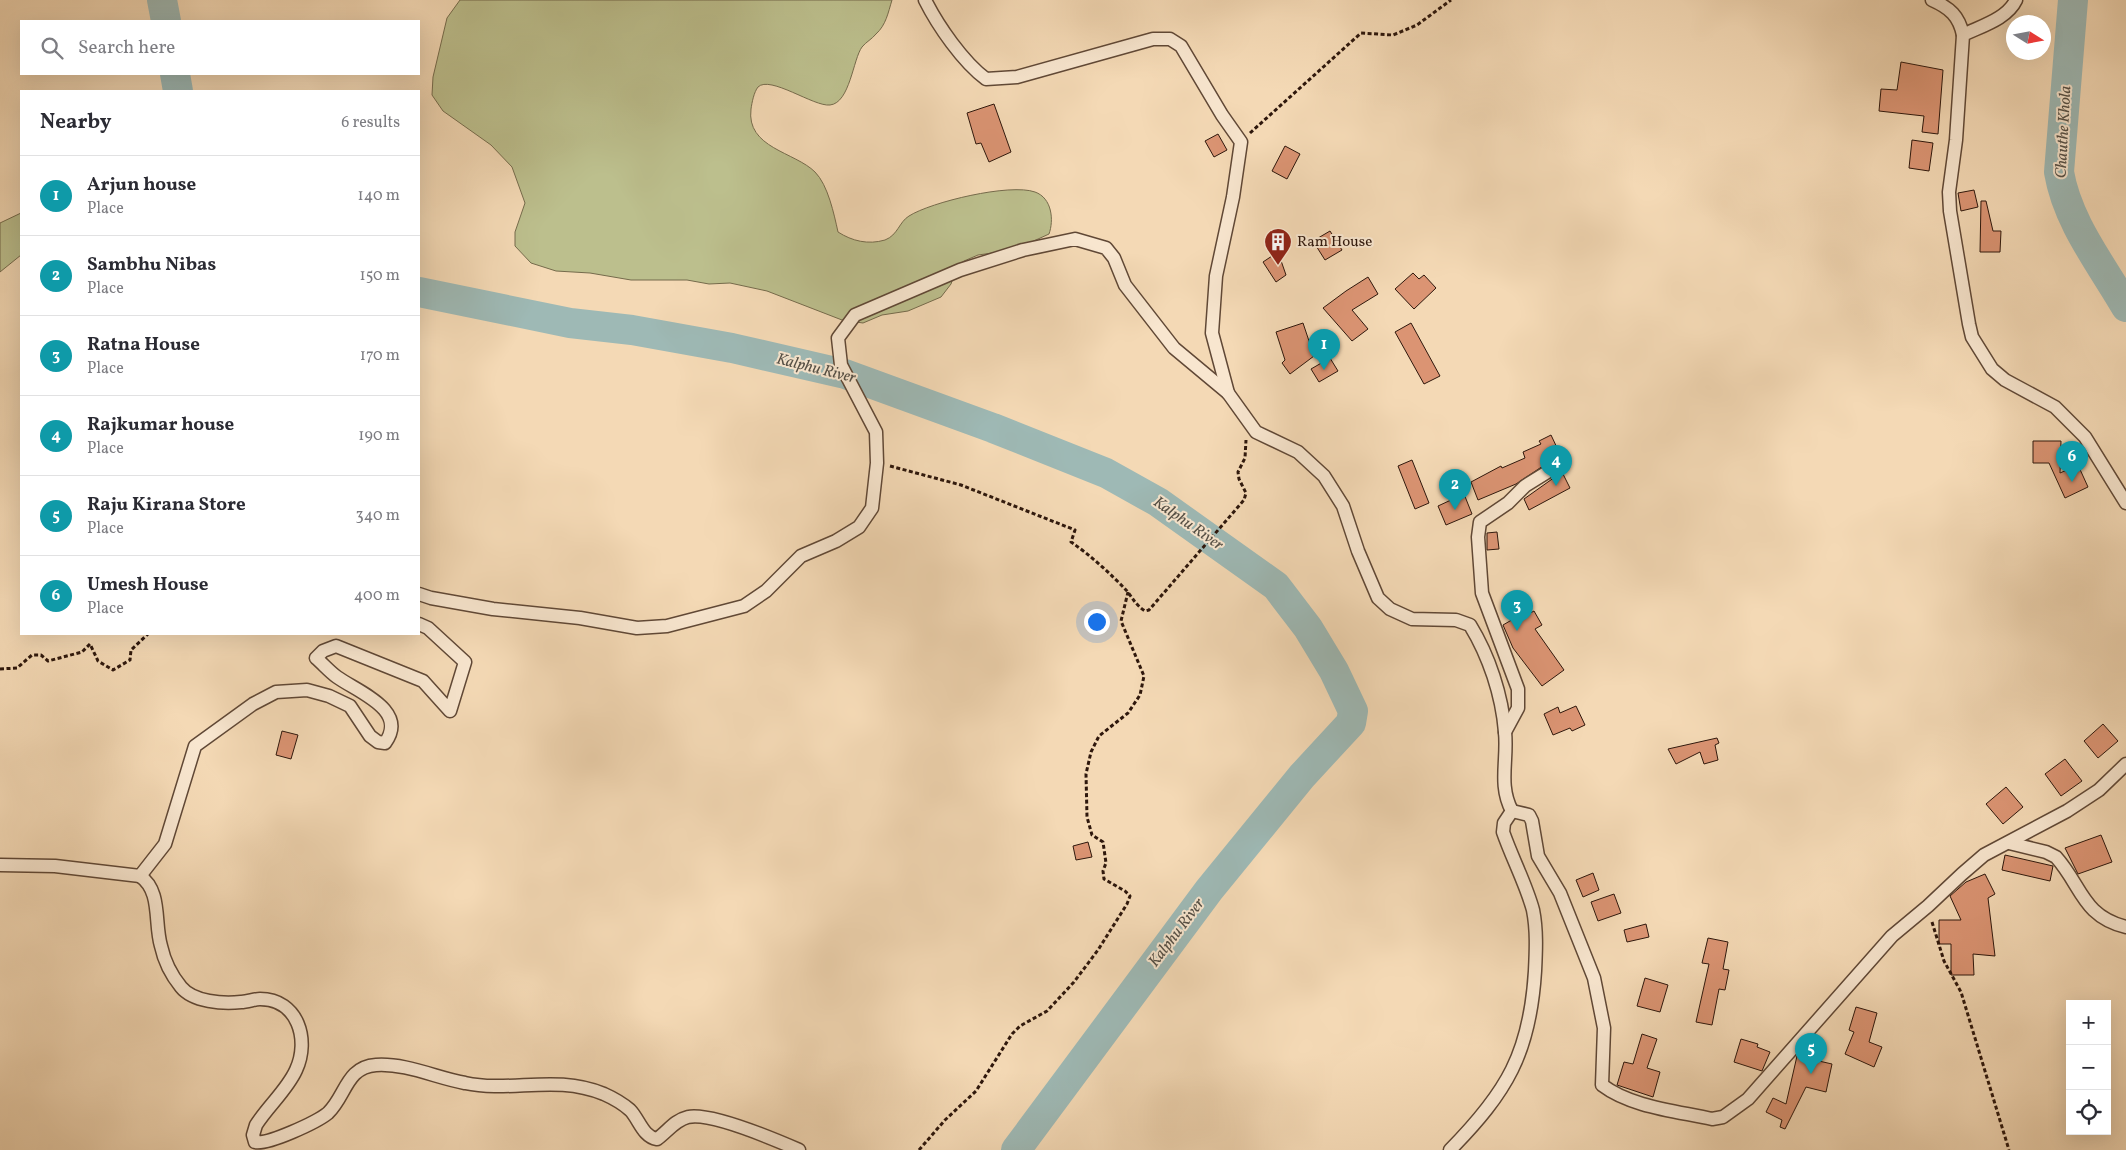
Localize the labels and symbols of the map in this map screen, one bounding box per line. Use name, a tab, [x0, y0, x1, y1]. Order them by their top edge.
north arrow	[2006, 15, 2051, 60]
water label: Chauthe Khola	[2051, 85, 2077, 179]
building icon: Ram House	[1263, 227, 1293, 266]
place label: Ram House	[1297, 232, 1372, 253]
pin: 1	[1308, 329, 1340, 370]
water label: Kalphu River	[774, 349, 859, 390]
pin: 6	[2056, 441, 2088, 482]
pin: 4	[1540, 445, 1572, 486]
pin: 2	[1439, 469, 1471, 510]
water label: Kalphu River	[1148, 492, 1228, 557]
pin: 3	[1501, 590, 1533, 631]
your location	[1084, 609, 1110, 635]
water label: Kalphu River	[1144, 893, 1211, 972]
pin: 5	[1795, 1033, 1827, 1074]

